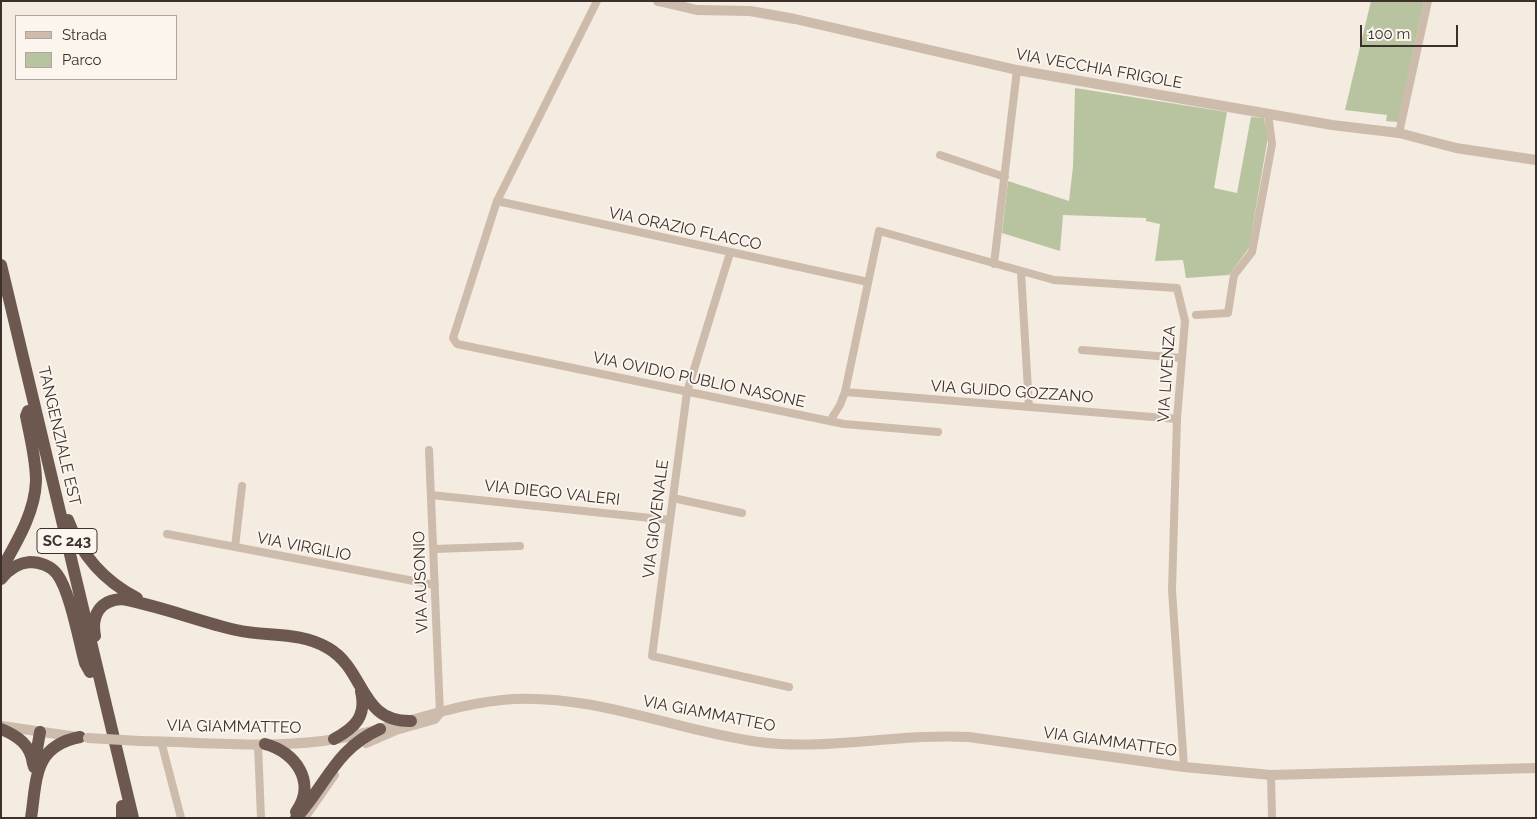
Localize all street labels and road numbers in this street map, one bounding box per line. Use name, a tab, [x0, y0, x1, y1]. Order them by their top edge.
street label: VIA VECCHIA FRIGOLE	[1014, 45, 1184, 93]
street label: VIA ORAZIO FLACCO	[607, 203, 763, 255]
street label: VIA LIVENZA	[1154, 325, 1180, 423]
street label: VIA OVIDIO PUBLIO NASONE	[591, 348, 807, 412]
street label: TANGENZIALE EST	[34, 364, 84, 508]
street label: VIA GUIDO GOZZANO	[930, 377, 1094, 407]
street label: VIA GIOVENALE	[639, 458, 673, 580]
street label: VIA DIEGO VALERI	[483, 476, 621, 510]
road number: SC 243	[37, 528, 97, 554]
street label: VIA VIRGILIO	[255, 528, 353, 566]
street label: VIA AUSONIO	[410, 531, 432, 633]
street label: VIA GIAMMATTEO	[641, 692, 777, 736]
street label: VIA GIAMMATTEO	[166, 716, 302, 738]
street label: VIA GIAMMATTEO	[1042, 723, 1178, 761]

